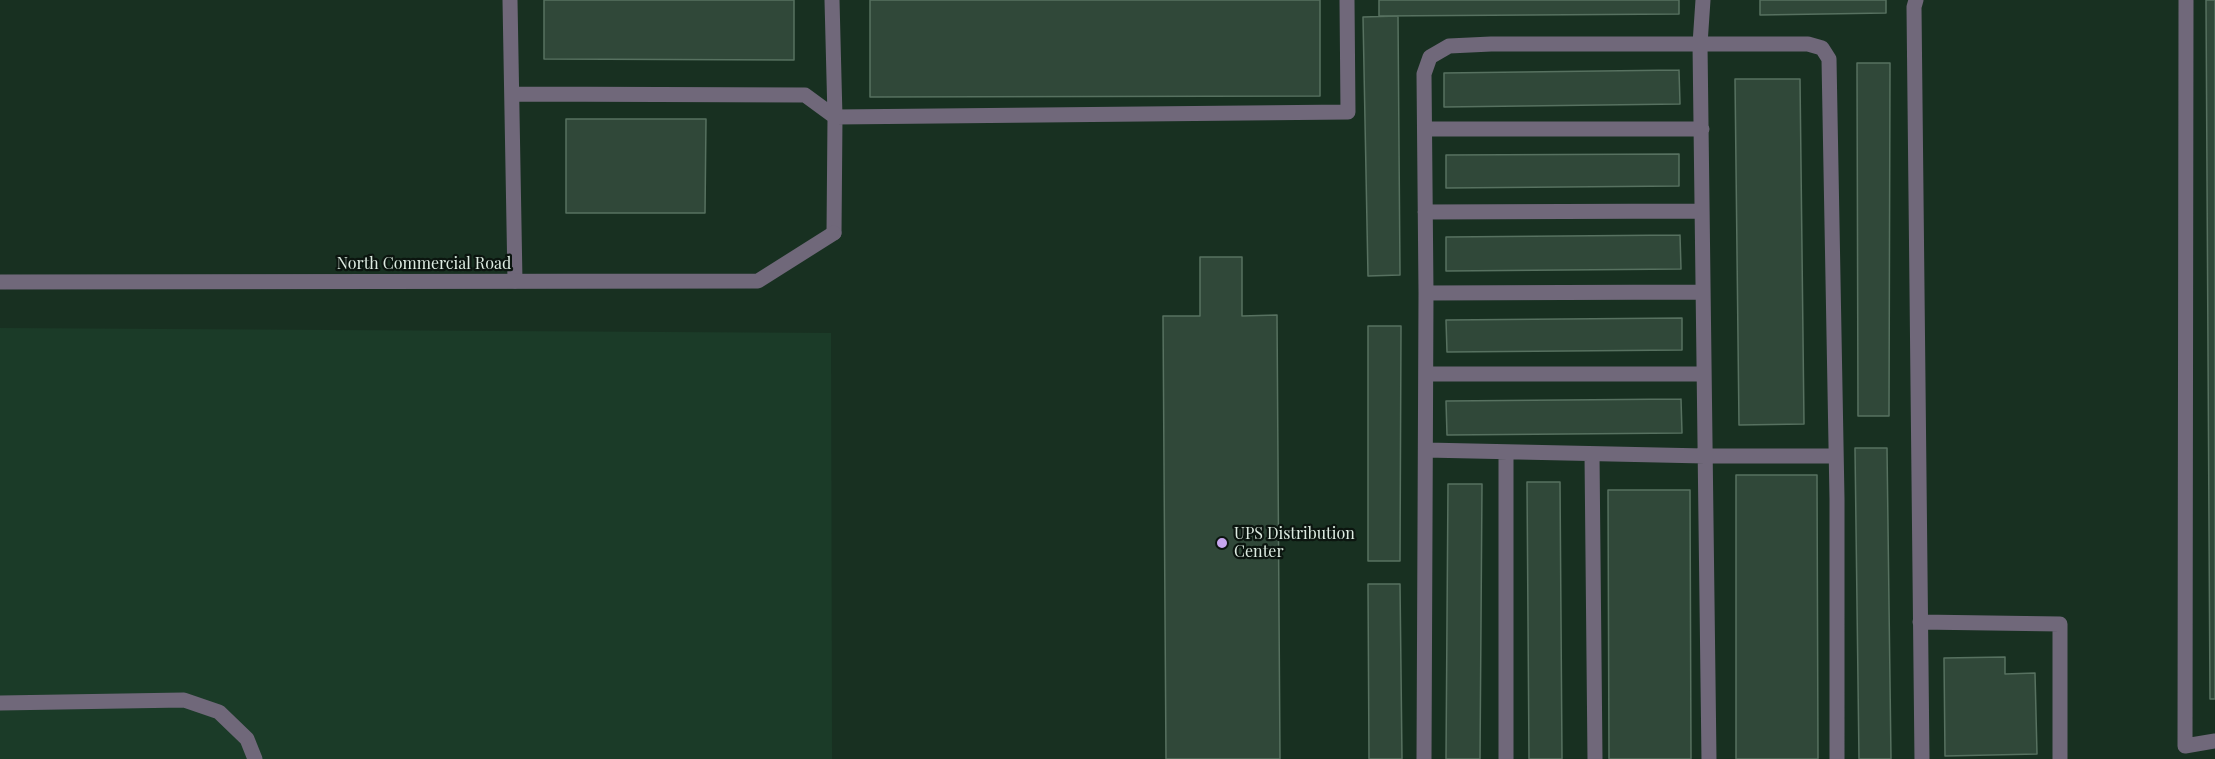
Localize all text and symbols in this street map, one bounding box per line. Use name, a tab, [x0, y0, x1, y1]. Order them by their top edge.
street label: North Commercial Road	[337, 254, 511, 274]
place label: UPS Distribution Center	[1234, 524, 1355, 562]
marker: UPS Distribution Center	[1215, 536, 1229, 550]

